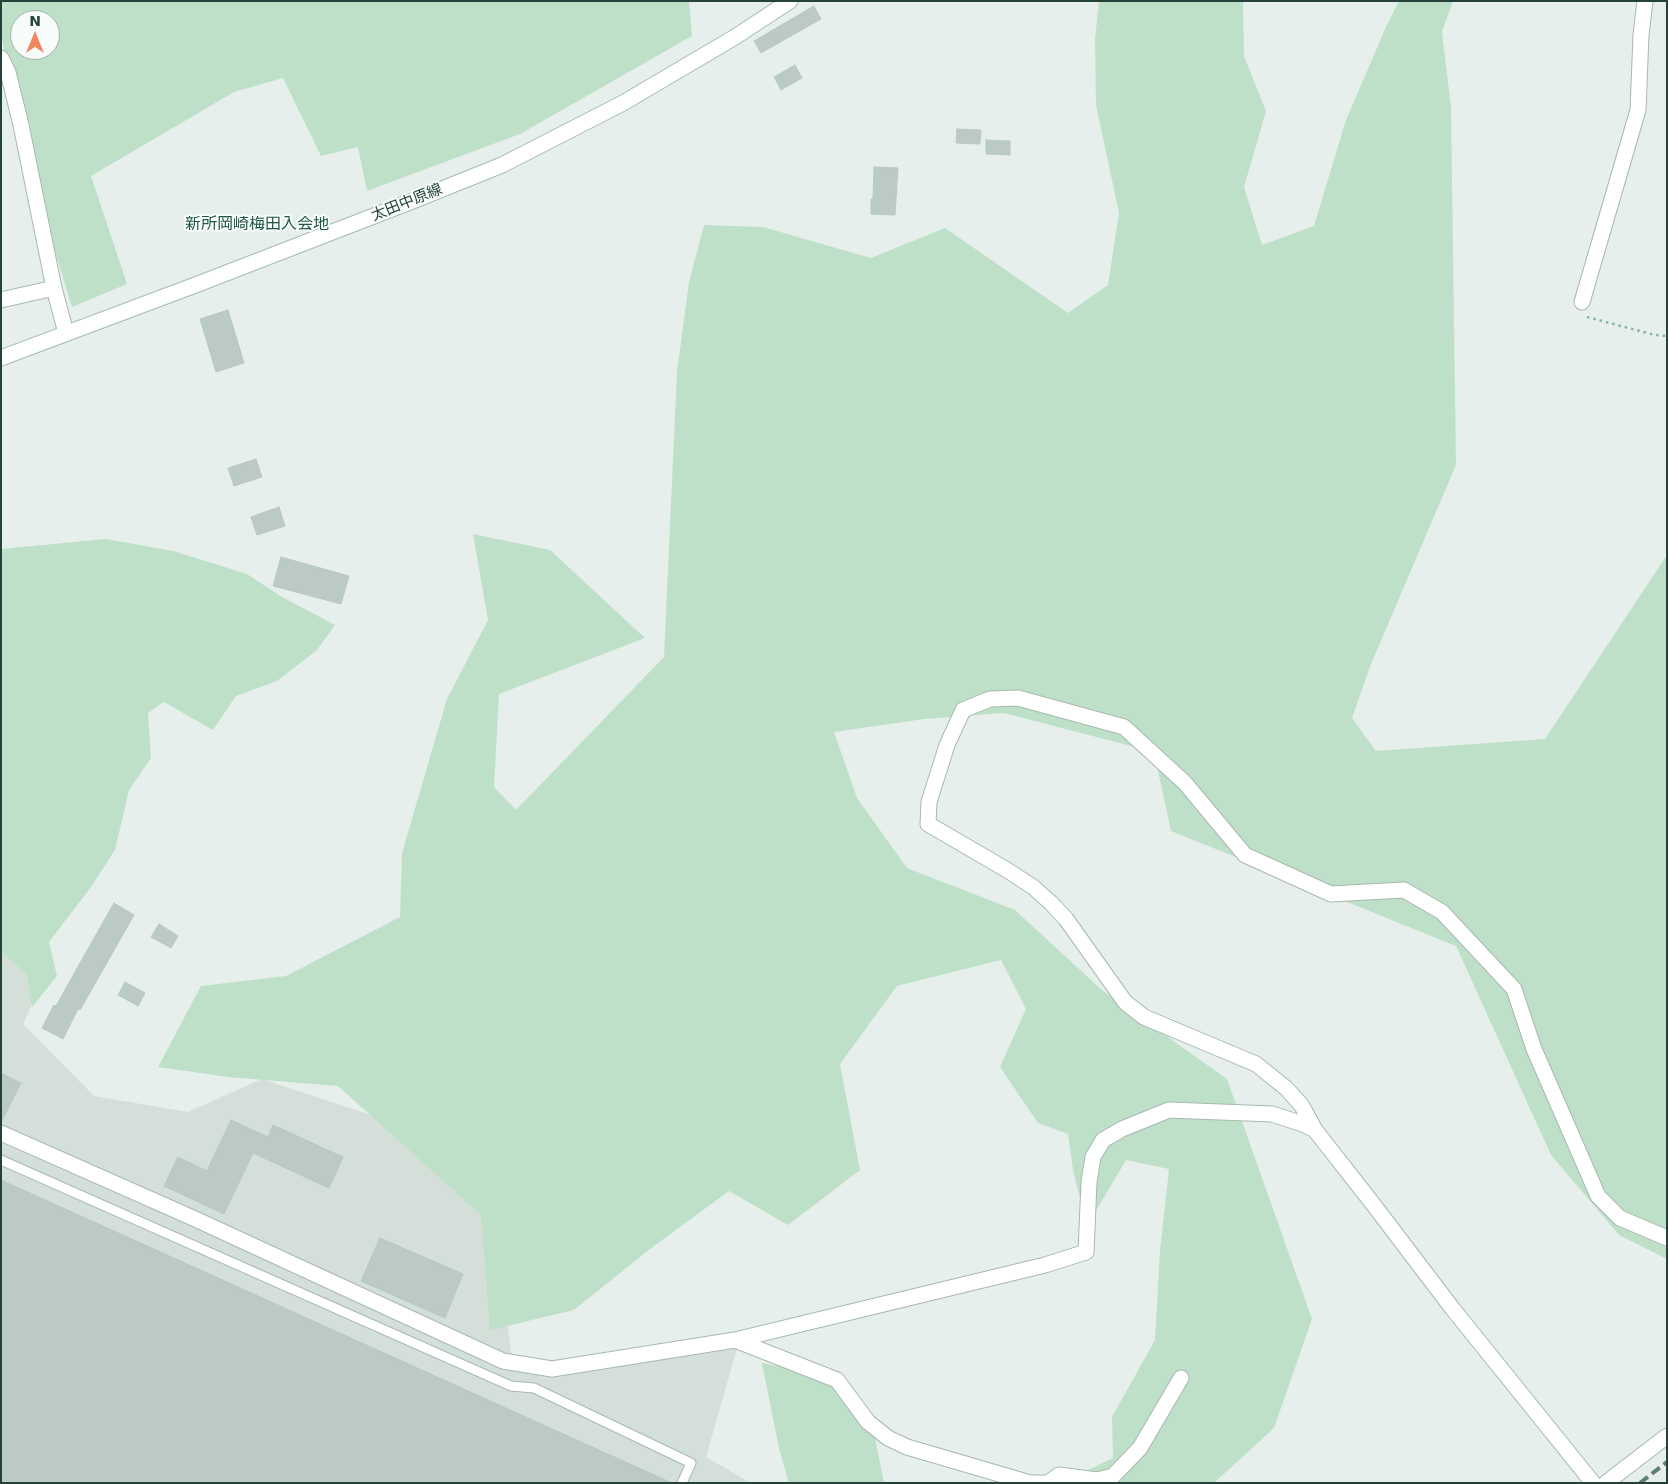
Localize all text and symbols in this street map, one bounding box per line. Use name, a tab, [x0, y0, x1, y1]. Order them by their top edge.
north arrow	[10, 10, 60, 60]
text: N	[29, 13, 41, 29]
street label: 太田中原線	[369, 181, 445, 225]
district label: 新所岡崎梅田入会地	[185, 215, 329, 235]

